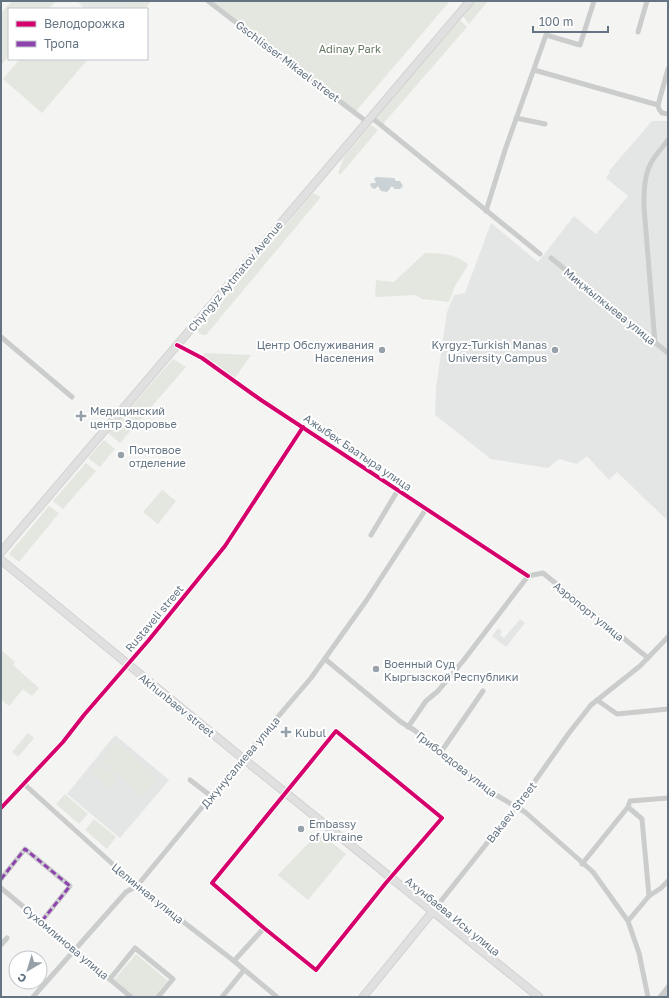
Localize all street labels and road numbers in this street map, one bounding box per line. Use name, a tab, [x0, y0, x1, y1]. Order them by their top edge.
street label: Gschlisser Mikael street	[233, 18, 343, 104]
street label: Chyngyz Aytmatov Avenue	[185, 218, 285, 334]
street label: Миңжылкыева улица	[561, 265, 659, 347]
street label: Ажыбек Баатыра улица	[302, 411, 414, 493]
street label: Аэропорт улица	[551, 579, 627, 643]
street label: Rustaveli street	[122, 582, 186, 654]
street label: Akhunbaev street	[137, 671, 217, 739]
street label: Джунусалиева улица	[198, 714, 282, 810]
street label: Грибоедова улица	[414, 729, 500, 799]
street label: Bakaev Street	[483, 779, 539, 845]
street label: Целинная улица	[109, 860, 187, 926]
street label: Ахунбаева Исы улица	[403, 874, 503, 958]
street label: Сухомлинова улица	[20, 902, 112, 982]

